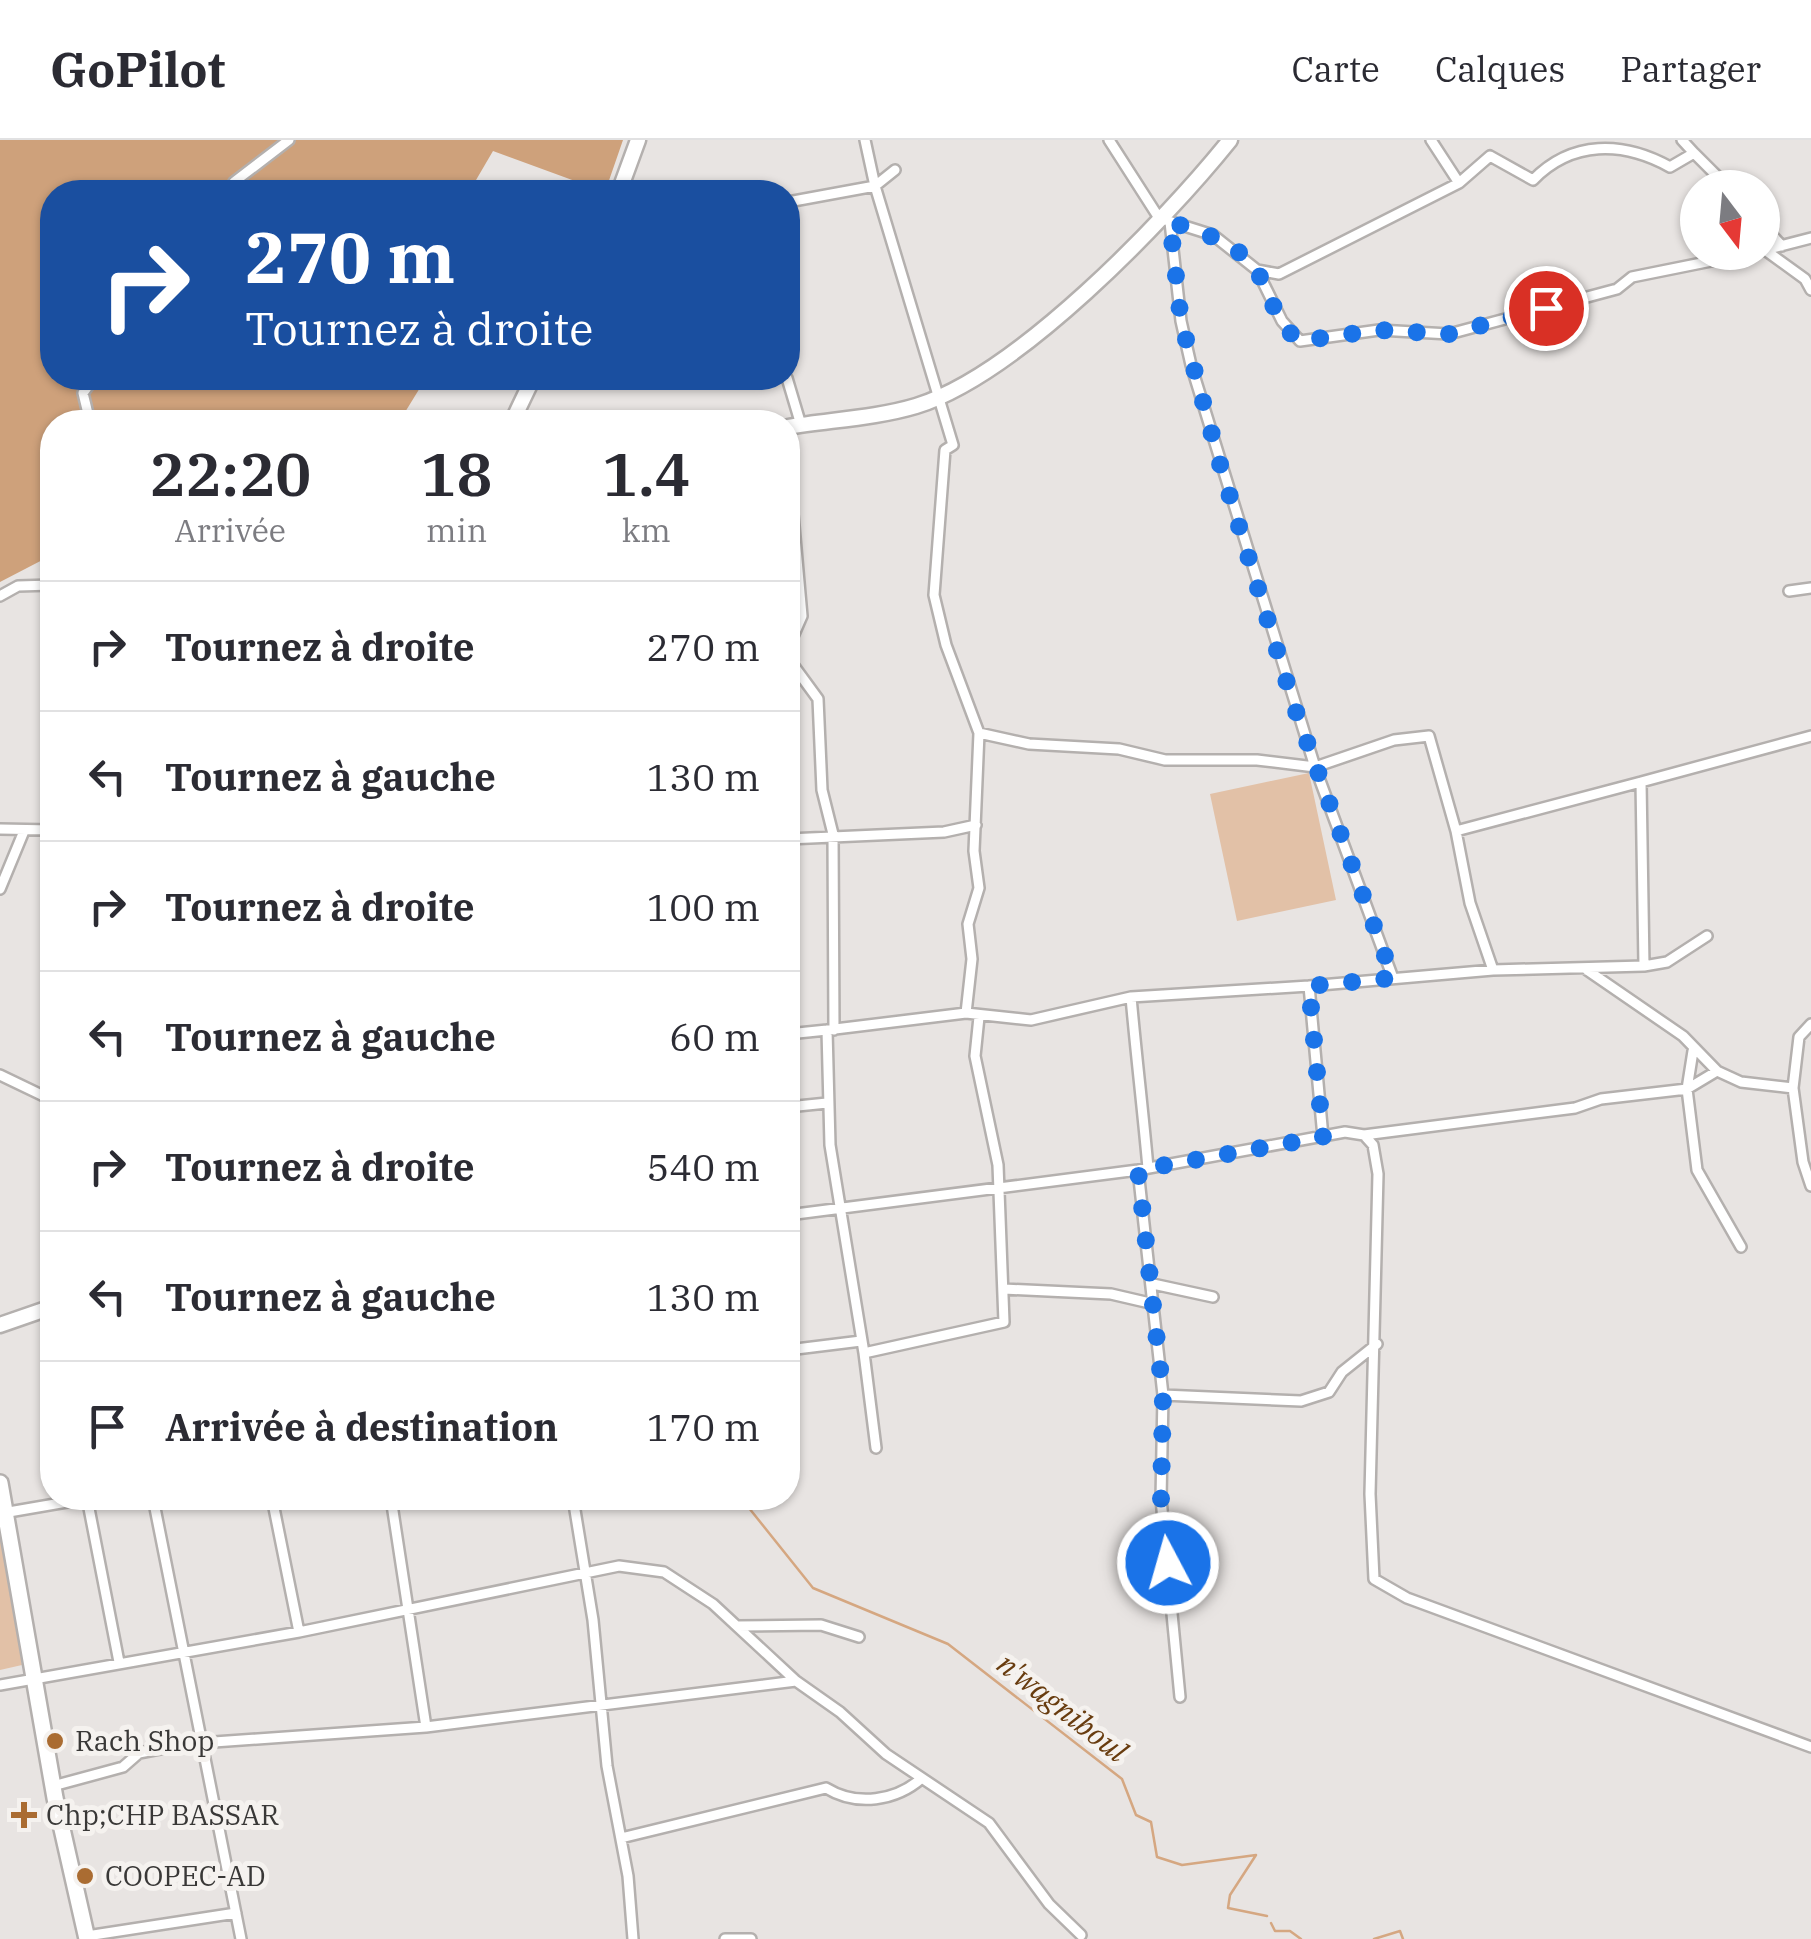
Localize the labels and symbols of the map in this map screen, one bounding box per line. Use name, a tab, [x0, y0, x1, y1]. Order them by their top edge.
north arrow	[1680, 170, 1780, 270]
pin	[1504, 266, 1589, 351]
position arrow	[1116, 1511, 1220, 1615]
water label: n'wagniboul	[990, 1644, 1137, 1770]
place label: Rach Shop	[75, 1722, 214, 1759]
marker: Rach Shop	[44, 1730, 66, 1752]
place label: Chp;CHP BASSAR	[46, 1796, 279, 1833]
marker: Chp;CHP BASSAR	[11, 1802, 37, 1828]
place label: COOPEC-AD	[105, 1857, 266, 1894]
marker: COOPEC-AD	[74, 1865, 96, 1887]

